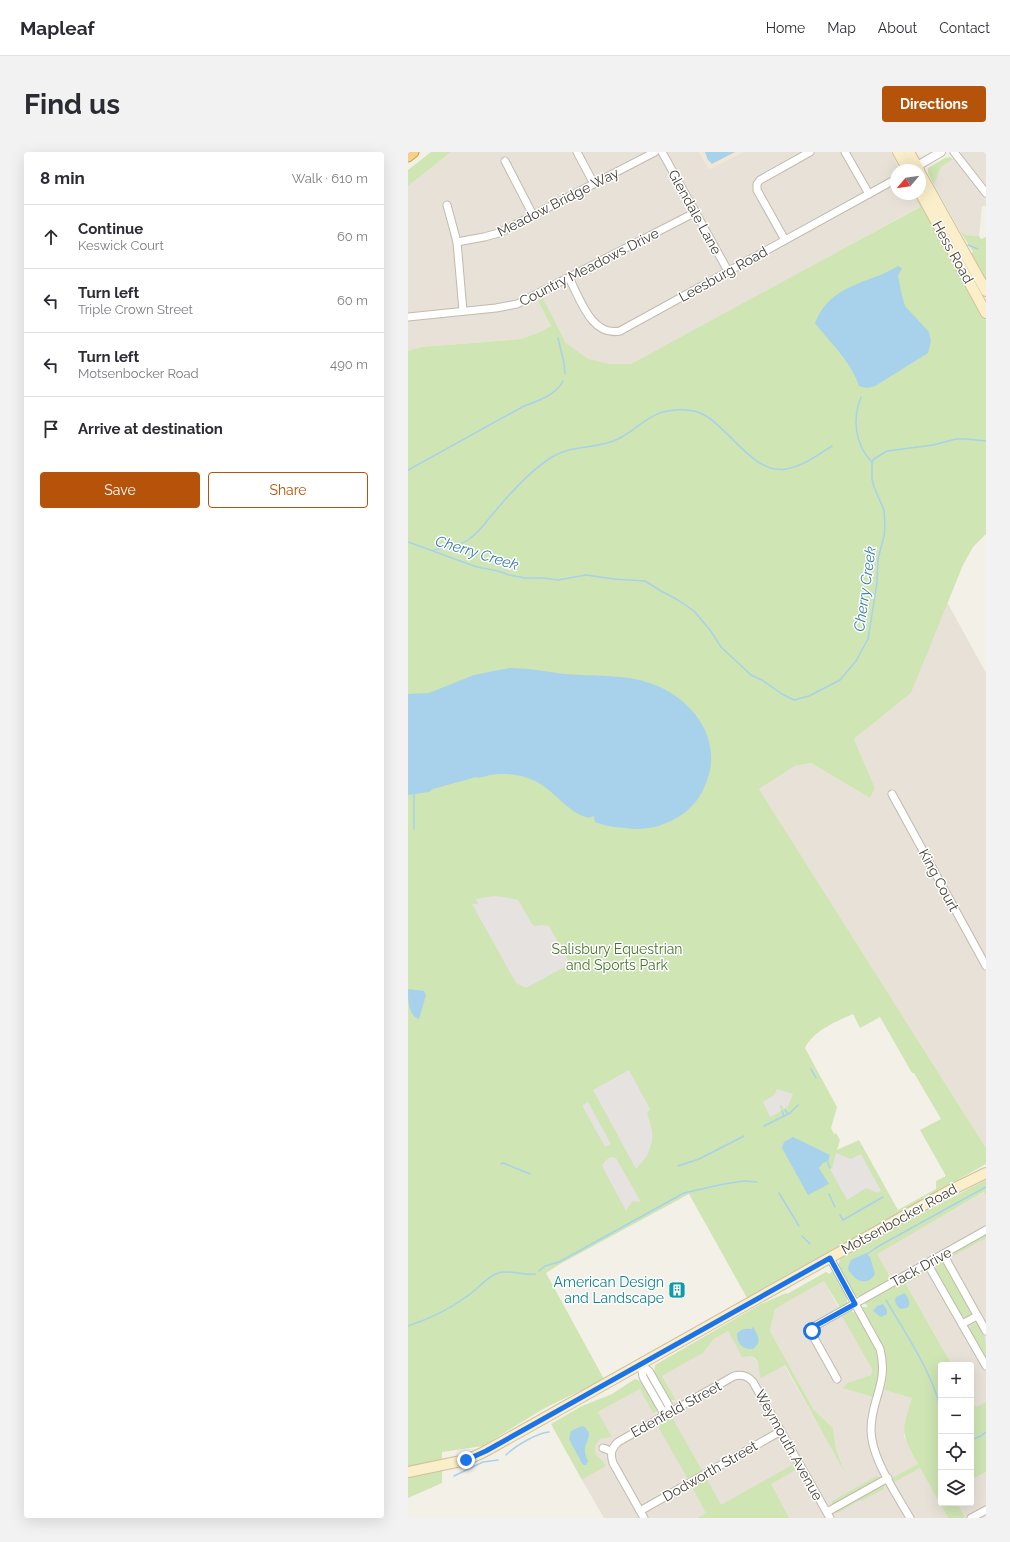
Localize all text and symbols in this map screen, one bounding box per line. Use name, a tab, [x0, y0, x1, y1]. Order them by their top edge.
text: Mapleaf	[20, 17, 95, 39]
text: Home	[766, 20, 805, 36]
text: Map	[827, 20, 856, 36]
text: About	[878, 20, 917, 36]
text: Contact	[939, 20, 990, 36]
button: Directions	[882, 86, 986, 122]
text: Find us	[24, 88, 120, 121]
street label: Meadow Bridge Way	[495, 164, 622, 240]
north arrow	[890, 164, 926, 200]
street label: Glendale Lane	[665, 167, 725, 257]
text: 8 min	[40, 168, 85, 188]
text: Walk · 610 m	[292, 171, 368, 186]
street label: Hess Road	[929, 218, 977, 286]
text: Continue	[78, 220, 143, 238]
street label: Country Meadows Drive	[517, 225, 661, 309]
icon: ahead	[40, 226, 62, 248]
text: 60 m	[337, 229, 368, 244]
text: Keswick Court	[78, 238, 164, 253]
street label: Leesburg Road	[676, 243, 770, 305]
text: Turn left	[78, 284, 139, 302]
icon: left	[40, 290, 62, 312]
text: 60 m	[337, 293, 368, 308]
text: Triple Crown Street	[78, 302, 193, 317]
text: Turn left	[78, 348, 139, 366]
icon: left	[40, 354, 62, 376]
text: 490 m	[330, 357, 368, 372]
text: Motsenbocker Road	[78, 366, 199, 381]
icon: arrive	[40, 418, 62, 440]
text: Arrive at destination	[78, 420, 223, 438]
button: Save	[40, 472, 200, 508]
button: Share	[208, 472, 368, 508]
water label: Cherry Creek	[433, 532, 521, 574]
water label: Cherry Creek	[850, 545, 880, 633]
street label: King Court	[916, 846, 962, 914]
park label: Salisbury Equestrian and Sports Park	[551, 941, 683, 973]
street label: Motsenbocker Road	[838, 1181, 960, 1257]
street label: Tack Drive	[888, 1244, 954, 1290]
place label: American Design and Landscape	[554, 1274, 664, 1306]
building icon: American Design and Landscape	[667, 1280, 687, 1300]
route start	[803, 1322, 821, 1340]
map controls	[938, 1362, 974, 1506]
button: +	[938, 1362, 974, 1398]
street label: Edenfeld Street	[628, 1377, 724, 1440]
street label: Weymouth Avenue	[752, 1387, 826, 1503]
button: −	[938, 1398, 974, 1434]
button: locate	[938, 1434, 974, 1470]
street label: Dodworth Street	[660, 1437, 760, 1505]
route end	[457, 1451, 475, 1469]
button: layers	[938, 1470, 974, 1506]

